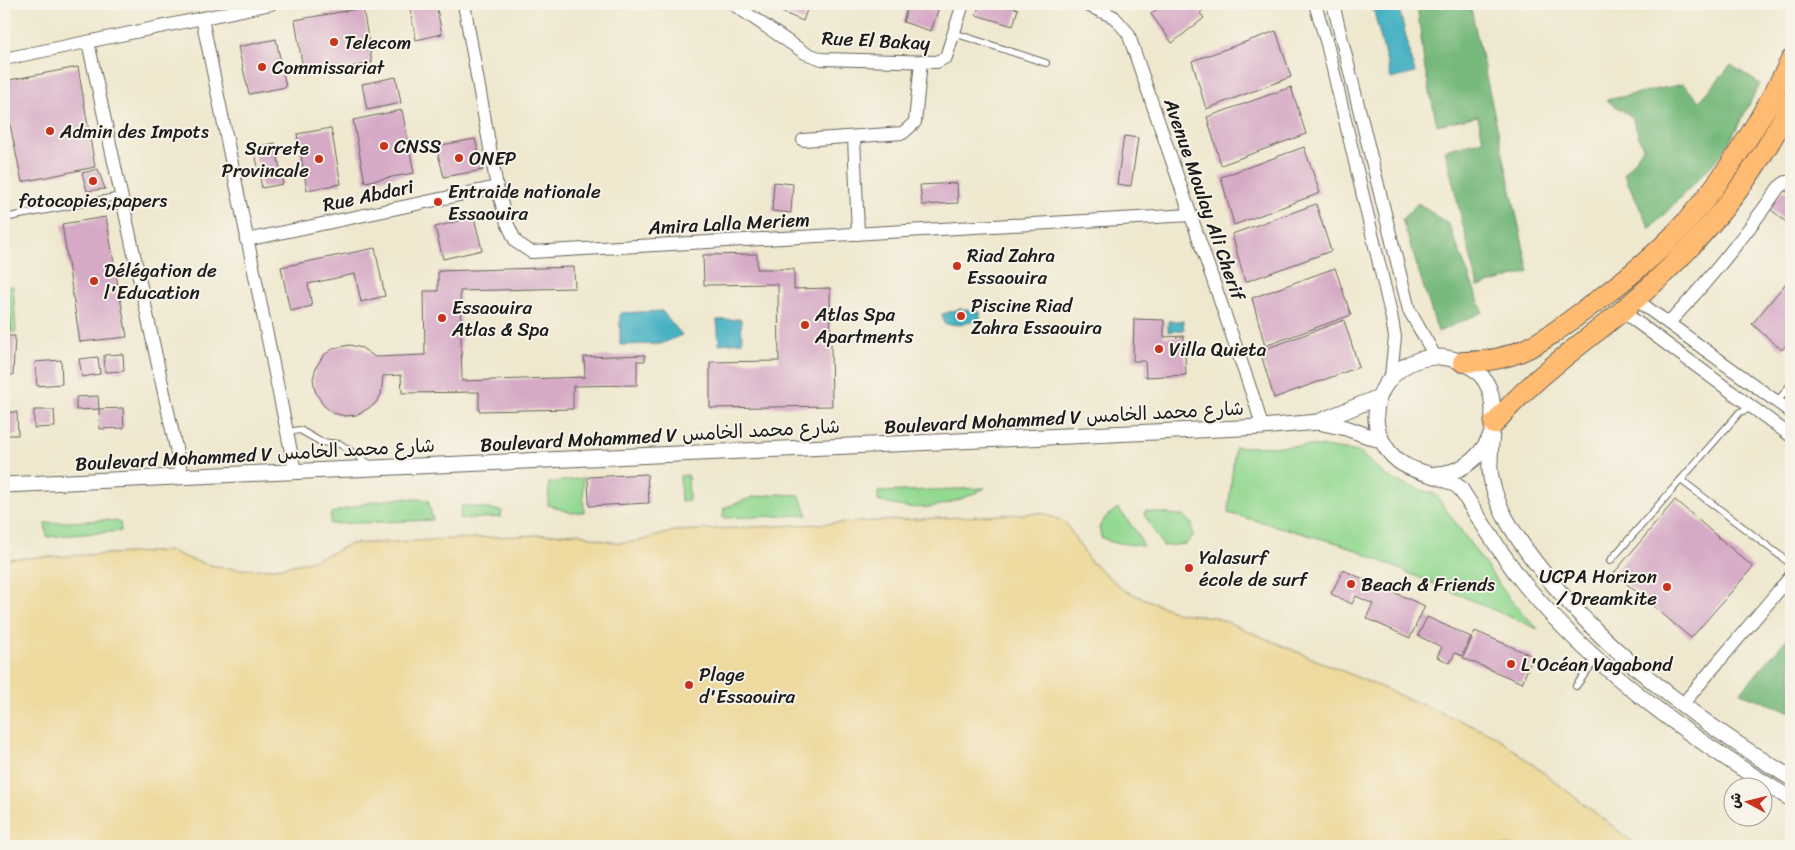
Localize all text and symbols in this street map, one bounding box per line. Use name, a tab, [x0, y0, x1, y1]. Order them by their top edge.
street label: Rue El Bakay	[821, 21, 931, 60]
place label: Telecom	[344, 26, 411, 59]
marker: Telecom	[328, 36, 340, 48]
place label: Commissariat	[272, 51, 386, 84]
marker: Commissariat	[256, 61, 268, 73]
street label: Avenue Moulay Ali Cherif	[1154, 93, 1255, 306]
place label: Admin des Impots	[59, 115, 209, 148]
marker: Admin des Impots	[44, 125, 56, 137]
place label: CNSS	[394, 130, 441, 163]
place label: Surrete Provincale	[221, 132, 309, 187]
marker: CNSS	[378, 140, 390, 152]
place label: ONEP	[469, 142, 516, 175]
marker: ONEP	[453, 152, 465, 164]
marker: Surrete Provincale	[313, 153, 325, 165]
street label: Rue Abdari	[320, 170, 417, 221]
marker: fotocopies,papers	[87, 175, 99, 187]
place label: Entraide nationale Essaouira	[448, 175, 601, 230]
place label: fotocopies,papers	[19, 184, 168, 217]
marker: Entraide nationale Essaouira	[432, 196, 444, 208]
street label: Amira Lalla Meriem	[646, 203, 811, 244]
place label: Riad Zahra Essaouira	[967, 239, 1056, 294]
place label: Délégation de l'Education	[104, 254, 217, 309]
marker: Riad Zahra Essaouira	[951, 260, 963, 272]
marker: Délégation de l'Education	[88, 275, 100, 287]
place label: Piscine Riad Zahra Essaouira	[971, 289, 1103, 344]
place label: Essaouira Atlas & Spa	[451, 291, 549, 346]
place label: Atlas Spa Apartments	[814, 298, 914, 353]
marker: Piscine Riad Zahra Essaouira	[955, 310, 967, 322]
marker: Essaouira Atlas & Spa	[436, 312, 448, 324]
marker: Atlas Spa Apartments	[799, 319, 811, 331]
place label: Villa Quieta	[1169, 333, 1267, 366]
marker: Villa Quieta	[1153, 343, 1165, 355]
street label: Boulevard Mohammed V شارع محمد الخامس	[883, 392, 1245, 443]
street label: Boulevard Mohammed V شارع محمد الخامس	[479, 410, 841, 461]
street label: Boulevard Mohammed V شارع محمد الخامس	[74, 429, 436, 480]
place label: Yalasurf école de surf	[1199, 541, 1309, 596]
place label: UCPA Horizon / Dreamkite	[1539, 560, 1657, 615]
marker: Yalasurf école de surf	[1183, 562, 1195, 574]
place label: Beach & Friends	[1361, 568, 1495, 601]
marker: Beach & Friends	[1345, 578, 1357, 590]
marker: UCPA Horizon / Dreamkite	[1661, 581, 1673, 593]
place label: L'Océan Vagabond	[1521, 648, 1674, 681]
place label: Plage d'Essaouira	[699, 658, 796, 713]
marker: L'Océan Vagabond	[1505, 658, 1517, 670]
marker: Plage d'Essaouira	[683, 679, 695, 691]
north arrow	[1722, 778, 1772, 828]
text: ش	[1722, 791, 1749, 810]

